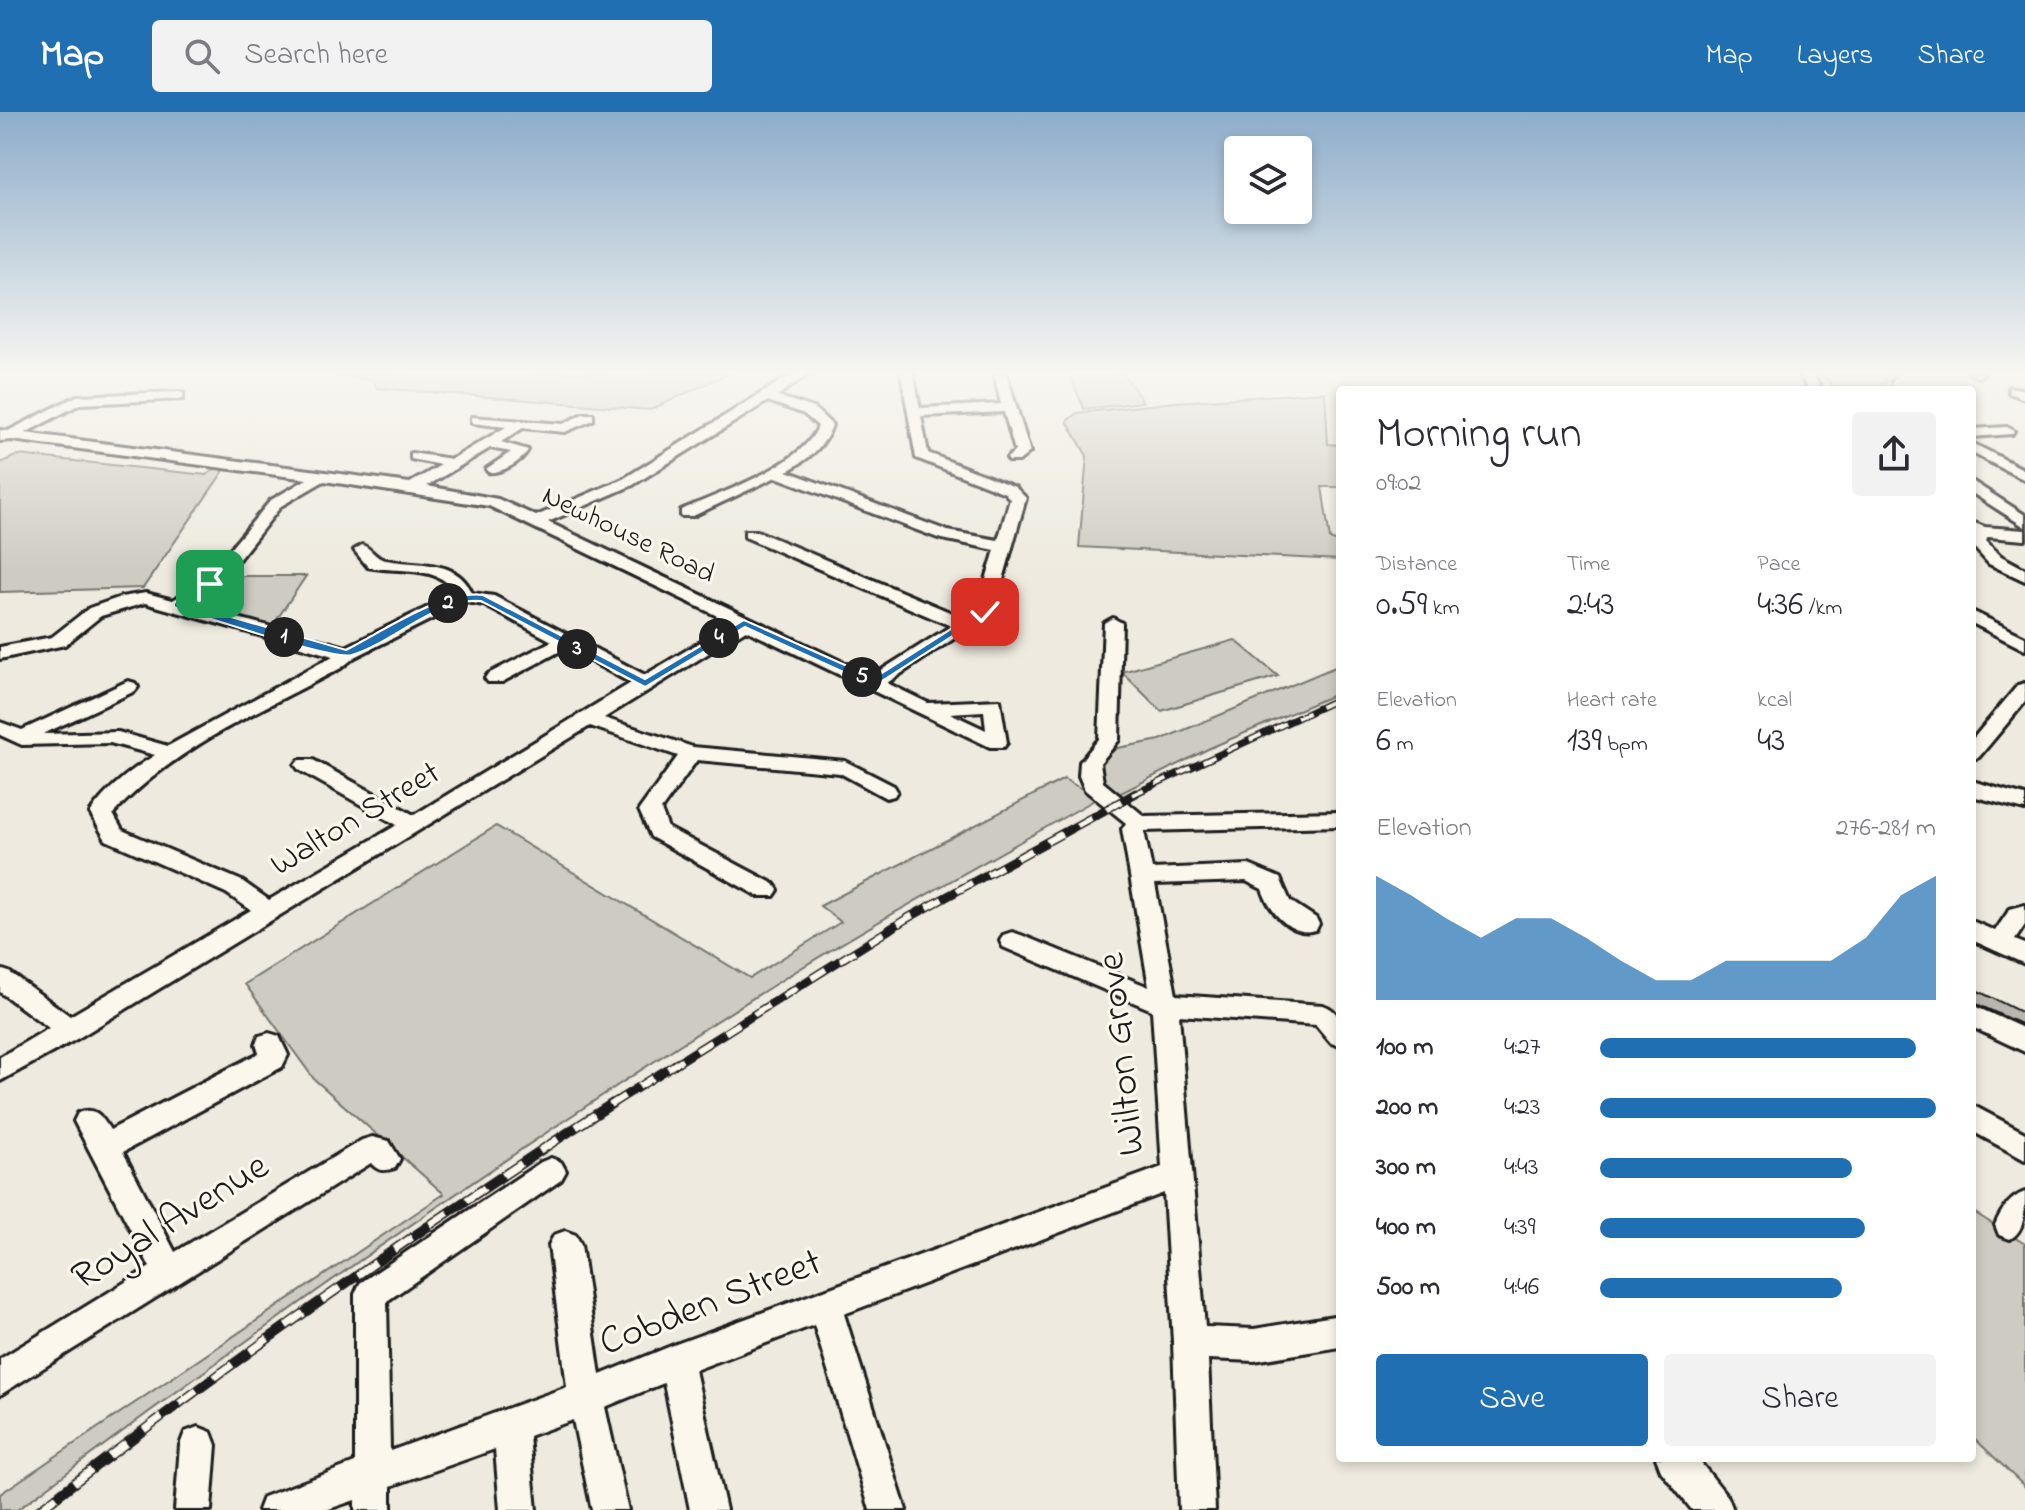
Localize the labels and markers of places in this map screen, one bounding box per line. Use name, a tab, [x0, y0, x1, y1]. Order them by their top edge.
pin	[176, 550, 244, 618]
pin	[951, 578, 1019, 646]
pin: 2	[428, 583, 468, 623]
pin: 1	[264, 617, 304, 657]
pin: 4	[699, 618, 739, 658]
pin: 3	[557, 629, 597, 669]
pin: 5	[842, 657, 882, 697]

